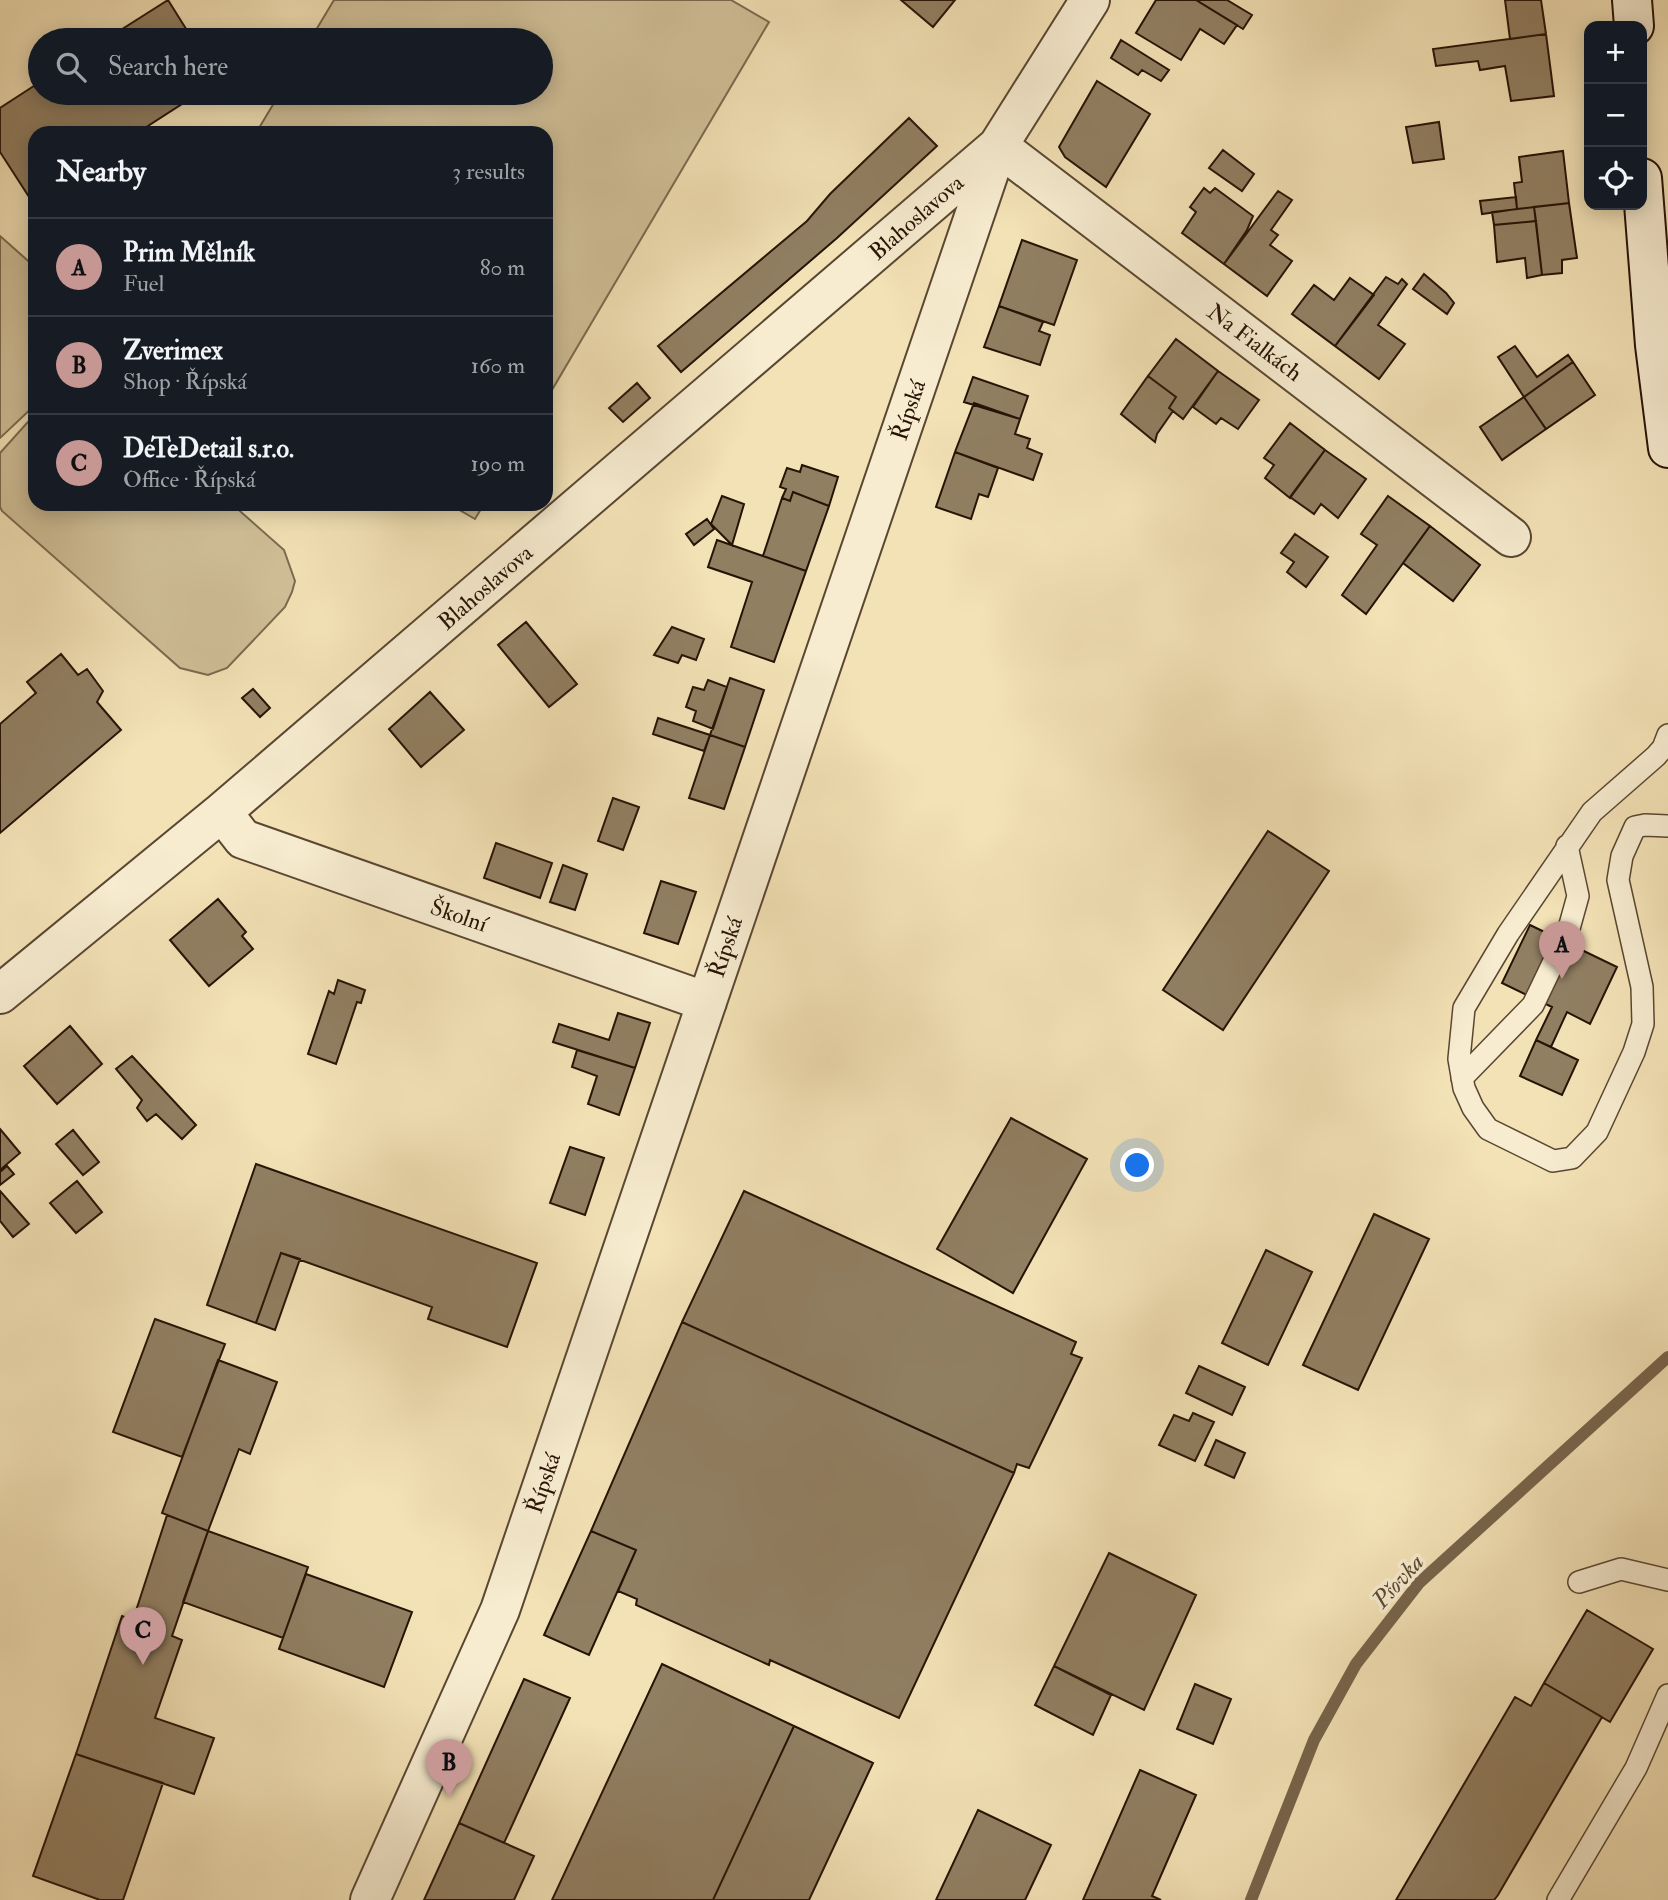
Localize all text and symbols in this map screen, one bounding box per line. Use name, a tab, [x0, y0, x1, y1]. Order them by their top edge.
map controls	[1584, 21, 1647, 210]
button: +	[1584, 21, 1647, 84]
search box	[28, 28, 553, 105]
icon: search	[52, 48, 90, 86]
text: Search here	[108, 51, 228, 83]
button: −	[1584, 84, 1647, 147]
button: locate	[1584, 147, 1647, 210]
text: Nearby	[56, 153, 146, 190]
text: 3 results	[452, 157, 525, 186]
street label: Blahoslavova	[863, 168, 970, 266]
text: Prim Mělník	[123, 237, 255, 269]
text: A	[72, 253, 86, 282]
text: 80 m	[480, 253, 525, 282]
text: Fuel	[123, 269, 164, 298]
street label: Na Fialkách	[1201, 297, 1308, 388]
text: Zverimex	[123, 335, 223, 367]
text: B	[71, 351, 87, 380]
text: 160 m	[471, 351, 525, 380]
text: Shop · Řípská	[123, 367, 247, 396]
street label: Řípská	[885, 375, 933, 445]
text: DeTeDetail s.r.o.	[123, 433, 294, 465]
text: C	[71, 449, 87, 478]
text: 190 m	[471, 449, 525, 478]
text: Office · Řípská	[123, 465, 256, 494]
street label: Blahoslavova	[432, 538, 539, 636]
street label: Školní	[427, 892, 493, 939]
street label: Řípská	[702, 912, 750, 982]
pin: A	[1539, 921, 1585, 979]
your location	[1120, 1148, 1154, 1182]
street label: Řípská	[520, 1448, 568, 1518]
water label: Pšovka	[1365, 1548, 1431, 1616]
pin: C	[120, 1607, 166, 1665]
pin: B	[426, 1739, 472, 1797]

